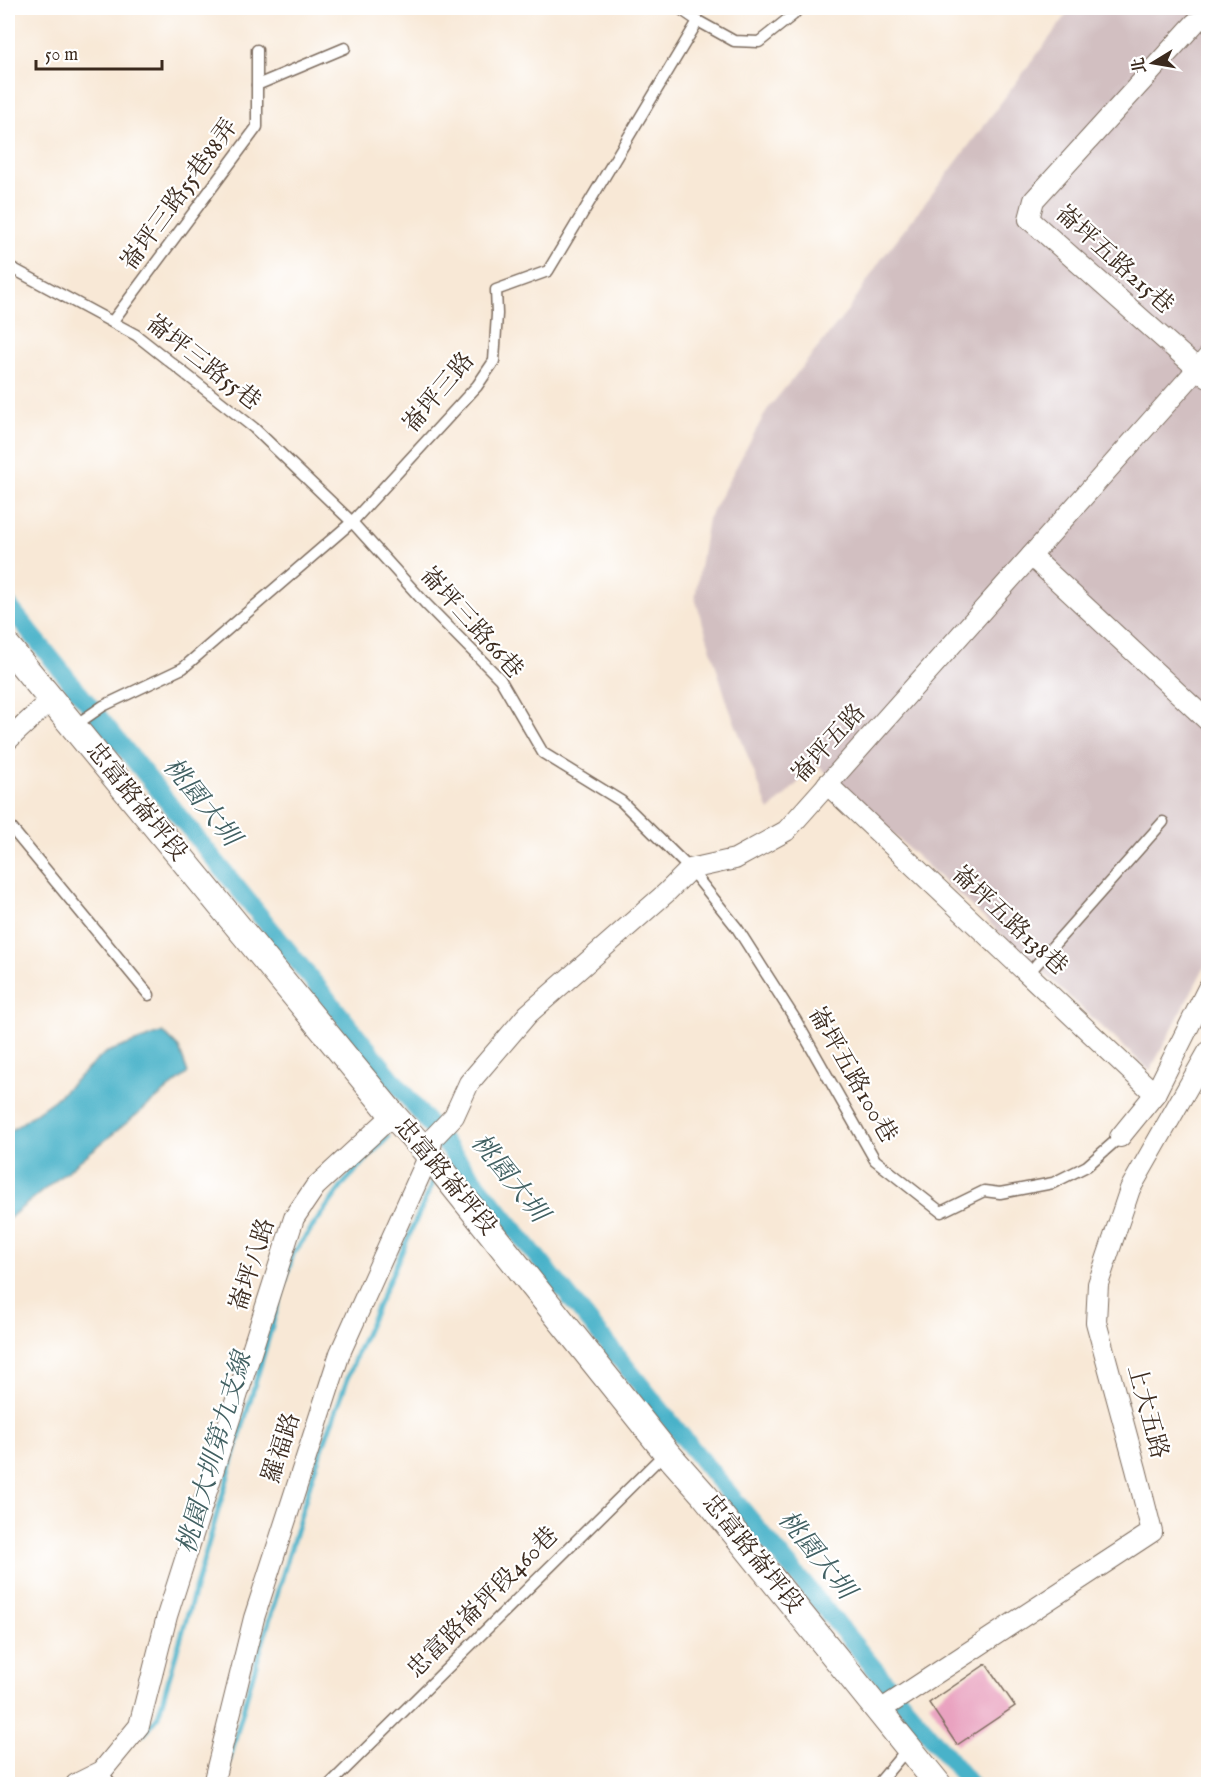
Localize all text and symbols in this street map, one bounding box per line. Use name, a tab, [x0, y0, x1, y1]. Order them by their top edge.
scale bar	[36, 33, 162, 71]
north arrow	[1123, 33, 1183, 93]
text: 50 m	[45, 44, 78, 67]
text: 北	[1129, 56, 1152, 75]
street label: 崙坪三路55巷88弄	[114, 113, 246, 277]
street label: 崙坪五路215巷	[1048, 199, 1180, 321]
street label: 崙坪三路55巷	[139, 308, 267, 418]
street label: 崙坪三路	[396, 346, 482, 440]
street label: 崙坪三路66巷	[413, 561, 529, 685]
street label: 崙坪五路	[785, 698, 873, 790]
street label: 忠富路崙坪段	[79, 736, 193, 868]
water label: 桃園大圳	[155, 751, 249, 856]
street label: 崙坪五路138巷	[945, 859, 1073, 983]
street label: 崙坪五路100巷	[800, 1001, 904, 1149]
street label: 忠富路崙坪段	[387, 1112, 503, 1242]
water label: 桃園大圳	[463, 1127, 557, 1232]
street label: 崙坪八路	[223, 1215, 283, 1315]
water label: 桃園大圳第九支線	[170, 1346, 260, 1558]
street label: 上大五路	[1120, 1362, 1174, 1462]
street label: 羅福路	[256, 1409, 308, 1487]
street label: 忠富路崙坪段	[695, 1488, 809, 1620]
water label: 桃園大圳	[770, 1504, 864, 1609]
street label: 忠富路崙坪段460巷	[401, 1521, 565, 1685]

